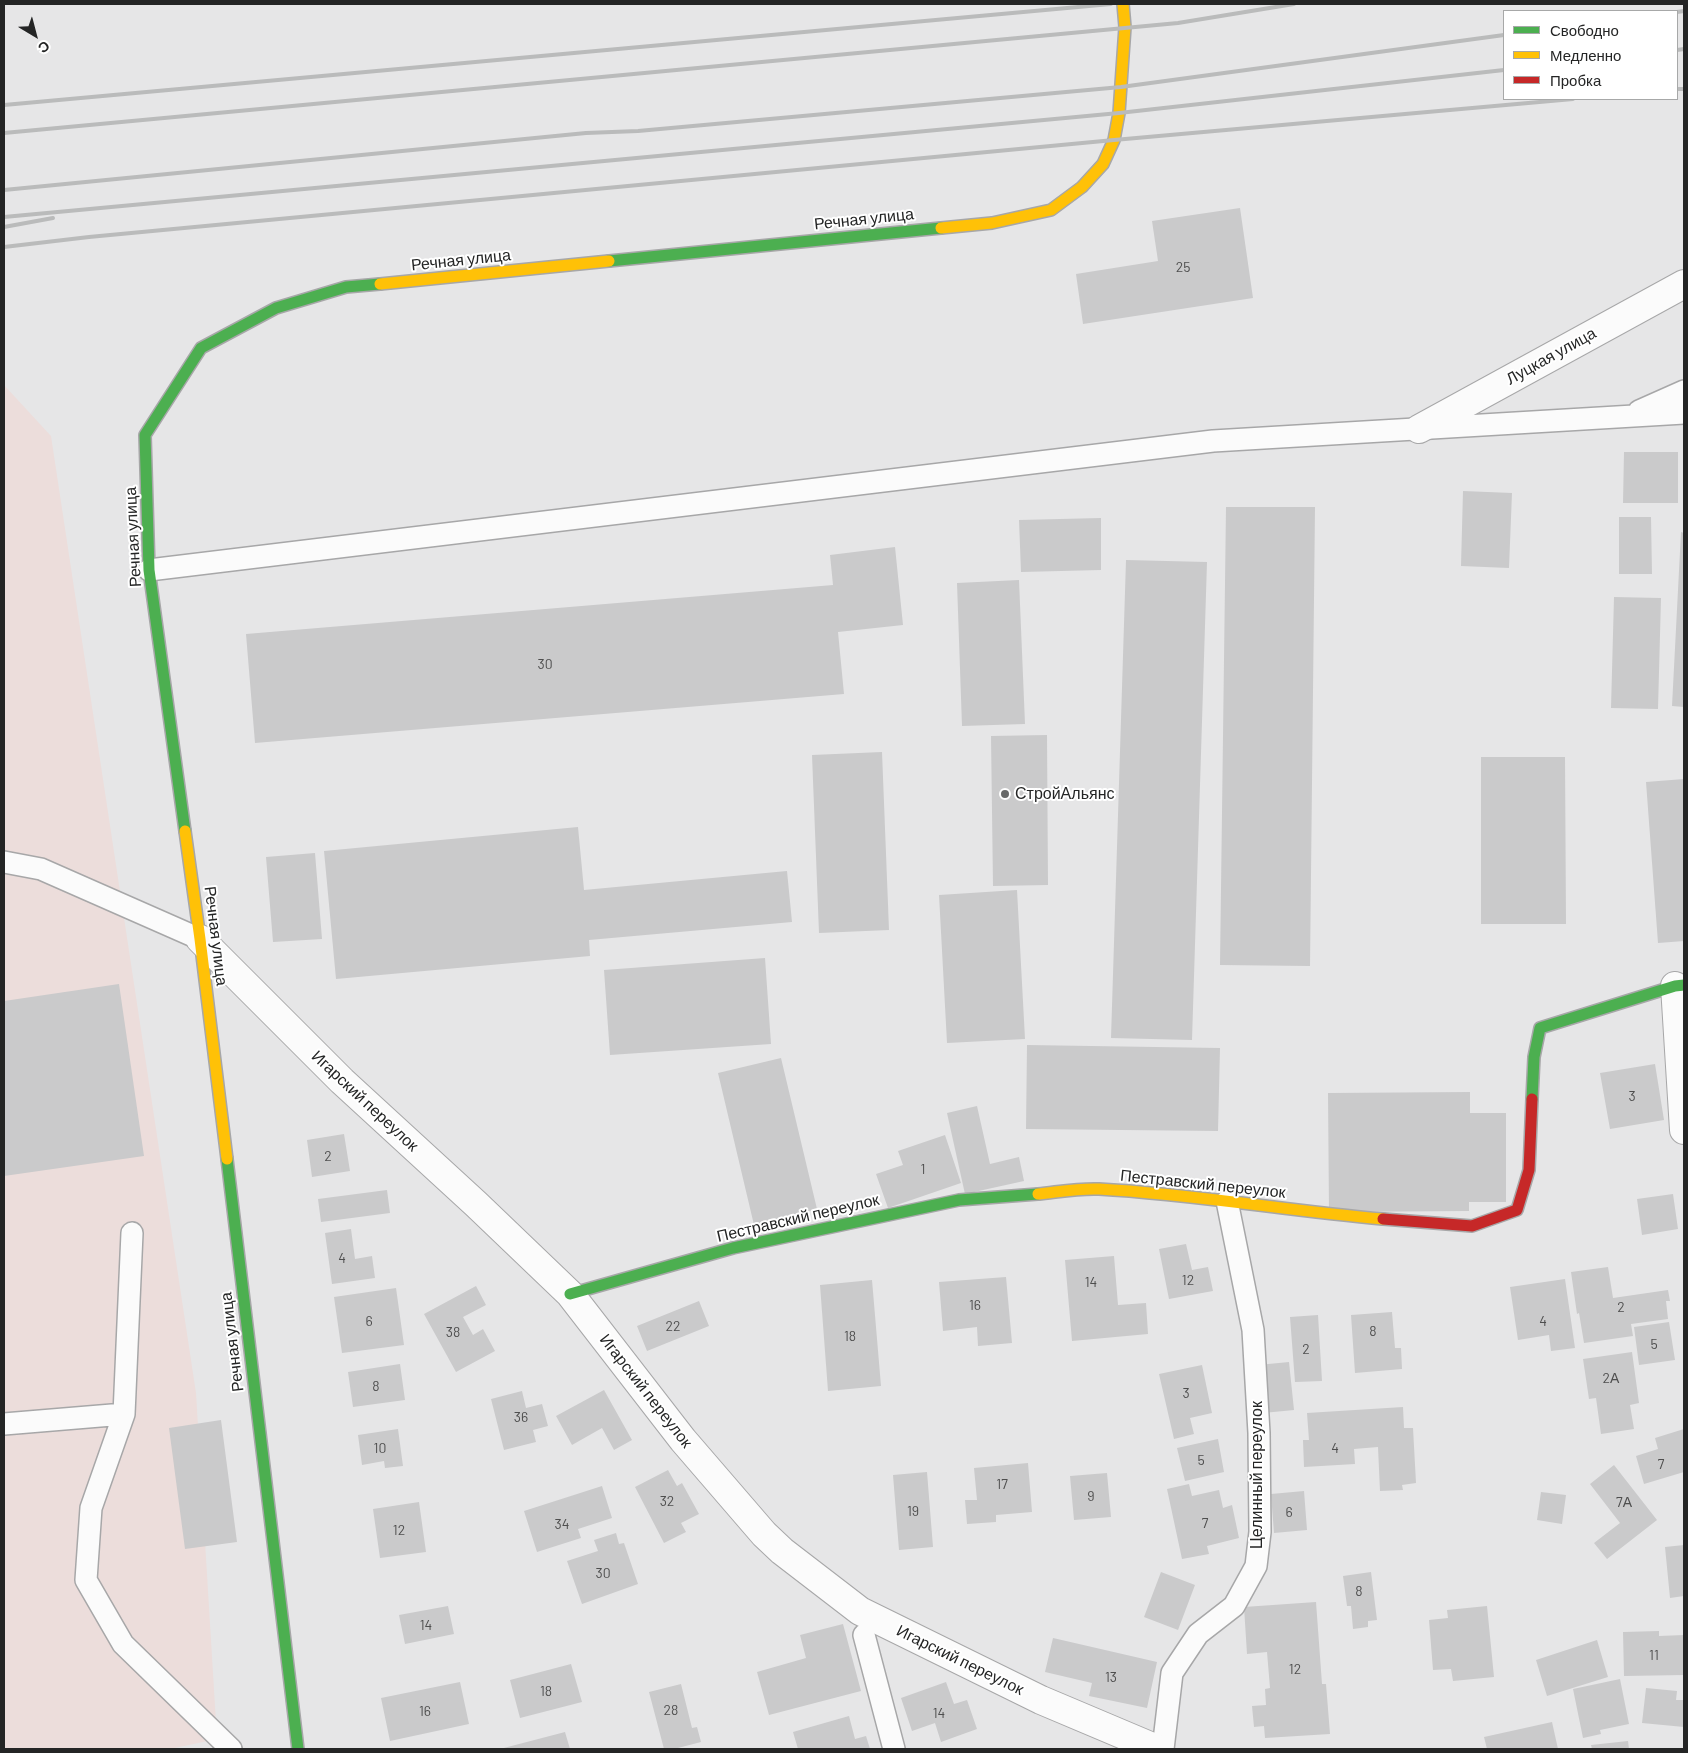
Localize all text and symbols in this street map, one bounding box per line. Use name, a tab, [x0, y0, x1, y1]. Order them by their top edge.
north arrow	[10, 10, 60, 60]
legend	[1503, 10, 1678, 100]
text: Свободно	[1550, 21, 1619, 39]
text: С	[35, 38, 53, 57]
text: Медленно	[1550, 46, 1621, 64]
text: Пробка	[1550, 71, 1601, 89]
street label: Речная улица	[813, 204, 915, 234]
street label: Речная улица	[410, 245, 512, 275]
house number: 25	[1176, 259, 1190, 275]
street label: Луцкая улица	[1503, 323, 1599, 389]
street label: Речная улица	[121, 486, 145, 588]
house number: 30	[537, 656, 553, 672]
place label: СтройАльянс	[1015, 784, 1114, 804]
marker: СтройАльянс	[999, 788, 1011, 800]
street label: Речная улица	[200, 885, 232, 987]
street label: Игарский переулок	[308, 1047, 422, 1155]
house number: 3	[1628, 1088, 1636, 1104]
house number: 2	[324, 1148, 332, 1164]
house number: 1	[921, 1161, 925, 1177]
street label: Пестравский переулок	[1119, 1166, 1287, 1202]
street label: Пестравский переулок	[715, 1190, 881, 1246]
house number: 4	[338, 1250, 346, 1266]
house number: 12	[1182, 1272, 1194, 1288]
house number: 14	[1085, 1274, 1097, 1290]
street label: Речная улица	[216, 1291, 248, 1393]
house number: 16	[969, 1297, 981, 1313]
house number: 2	[1617, 1299, 1625, 1315]
house number: 6	[365, 1313, 373, 1329]
house number: 4	[1539, 1313, 1547, 1329]
house number: 22	[665, 1318, 681, 1334]
house number: 8	[1369, 1323, 1377, 1339]
house number: 38	[446, 1324, 460, 1340]
house number: 18	[844, 1328, 856, 1344]
street label: Игарский переулок	[596, 1330, 696, 1452]
house number: 5	[1650, 1336, 1658, 1352]
house number: 2	[1302, 1341, 1310, 1357]
house number: 2А	[1603, 1370, 1619, 1386]
house number: 8	[372, 1378, 380, 1394]
house number: 3	[1182, 1385, 1190, 1401]
street label: Целинный переулок	[1247, 1401, 1267, 1549]
house number: 36	[514, 1409, 528, 1425]
house number: 10	[374, 1440, 386, 1456]
house number: 4	[1331, 1440, 1339, 1456]
house number: 5	[1197, 1452, 1205, 1468]
house number: 7	[1658, 1456, 1664, 1472]
house number: 17	[996, 1476, 1008, 1492]
house number: 9	[1087, 1488, 1095, 1504]
house number: 32	[660, 1493, 674, 1509]
house number: 7А	[1616, 1494, 1632, 1510]
house number: 19	[907, 1503, 919, 1519]
house number: 6	[1285, 1504, 1293, 1520]
house number: 7	[1202, 1515, 1208, 1531]
house number: 34	[555, 1516, 569, 1532]
house number: 12	[393, 1522, 405, 1538]
house number: 30	[595, 1565, 611, 1581]
house number: 8	[1355, 1583, 1363, 1599]
house number: 14	[420, 1617, 432, 1633]
street label: Игарский переулок	[893, 1621, 1027, 1699]
house number: 11	[1649, 1647, 1659, 1663]
house number: 12	[1289, 1661, 1301, 1677]
house number: 13	[1105, 1669, 1117, 1685]
house number: 18	[540, 1683, 552, 1699]
house number: 28	[664, 1702, 678, 1718]
house number: 16	[419, 1703, 431, 1719]
house number: 14	[933, 1705, 945, 1721]

